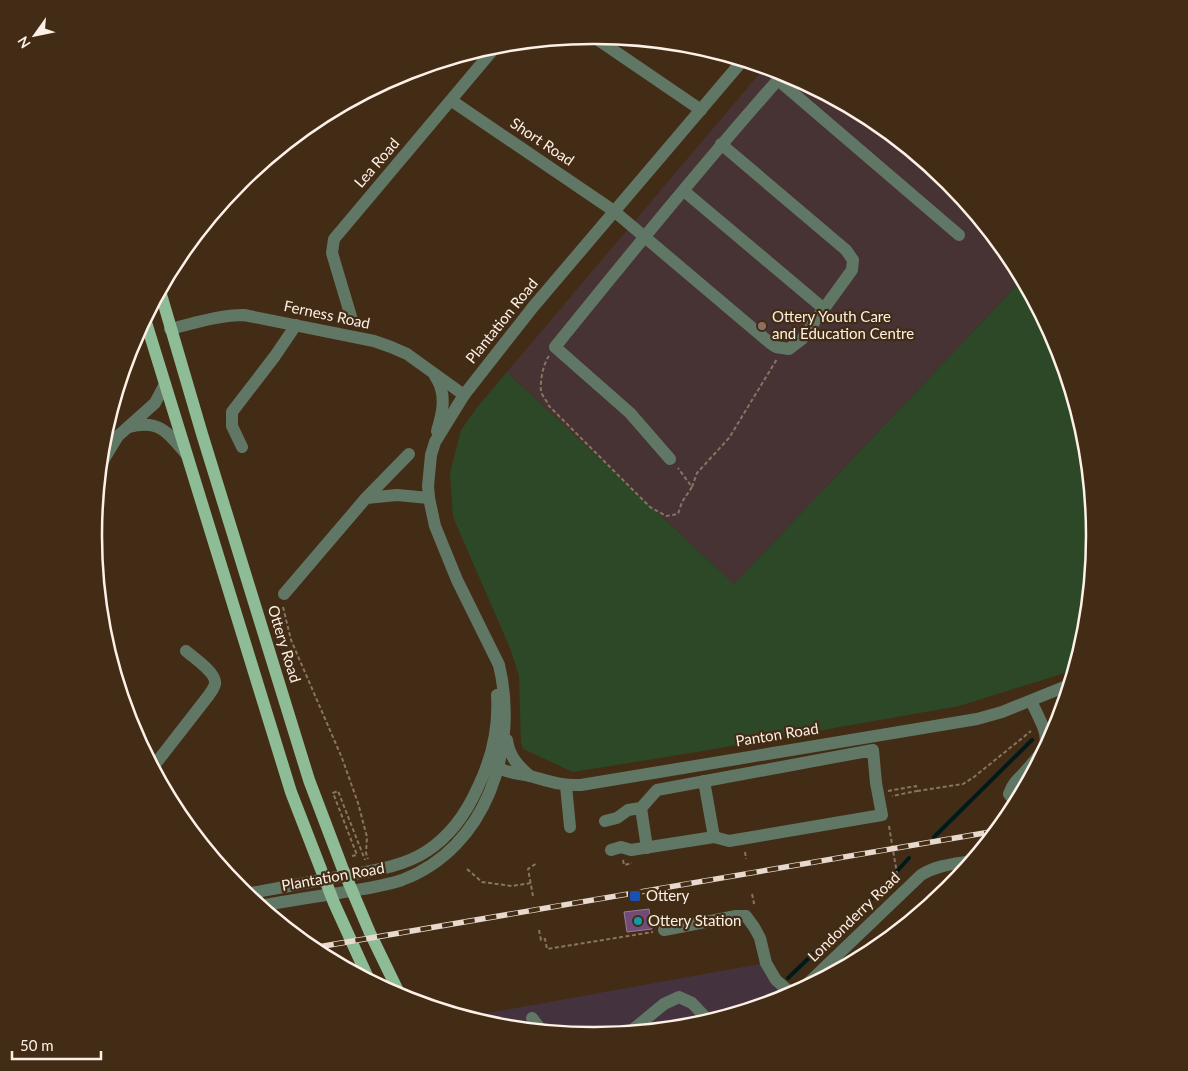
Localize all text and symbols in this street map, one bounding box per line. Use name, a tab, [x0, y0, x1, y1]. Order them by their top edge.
north arrow	[10, 10, 60, 60]
text: N	[14, 33, 34, 52]
street label: Short Road	[507, 113, 578, 169]
street label: Lea Road	[350, 134, 403, 191]
street label: Plantation Road	[461, 274, 541, 367]
street label: Ferness Road	[282, 296, 372, 332]
place label: Ottery Youth Care and Education Centre	[772, 307, 914, 342]
marker: Ottery Youth Care and Education Centre	[756, 320, 768, 332]
street label: Ottery Road	[265, 603, 305, 685]
street label: Panton Road	[734, 719, 820, 749]
street label: Plantation Road	[280, 858, 386, 894]
street label: Londonderry Road	[804, 868, 903, 965]
place label: Ottery	[646, 886, 690, 904]
marker: Ottery	[628, 889, 642, 903]
place label: Ottery Station	[648, 911, 741, 929]
marker: Ottery Station	[632, 915, 644, 927]
scale bar	[12, 1028, 101, 1060]
text: 50 m	[20, 1036, 54, 1054]

